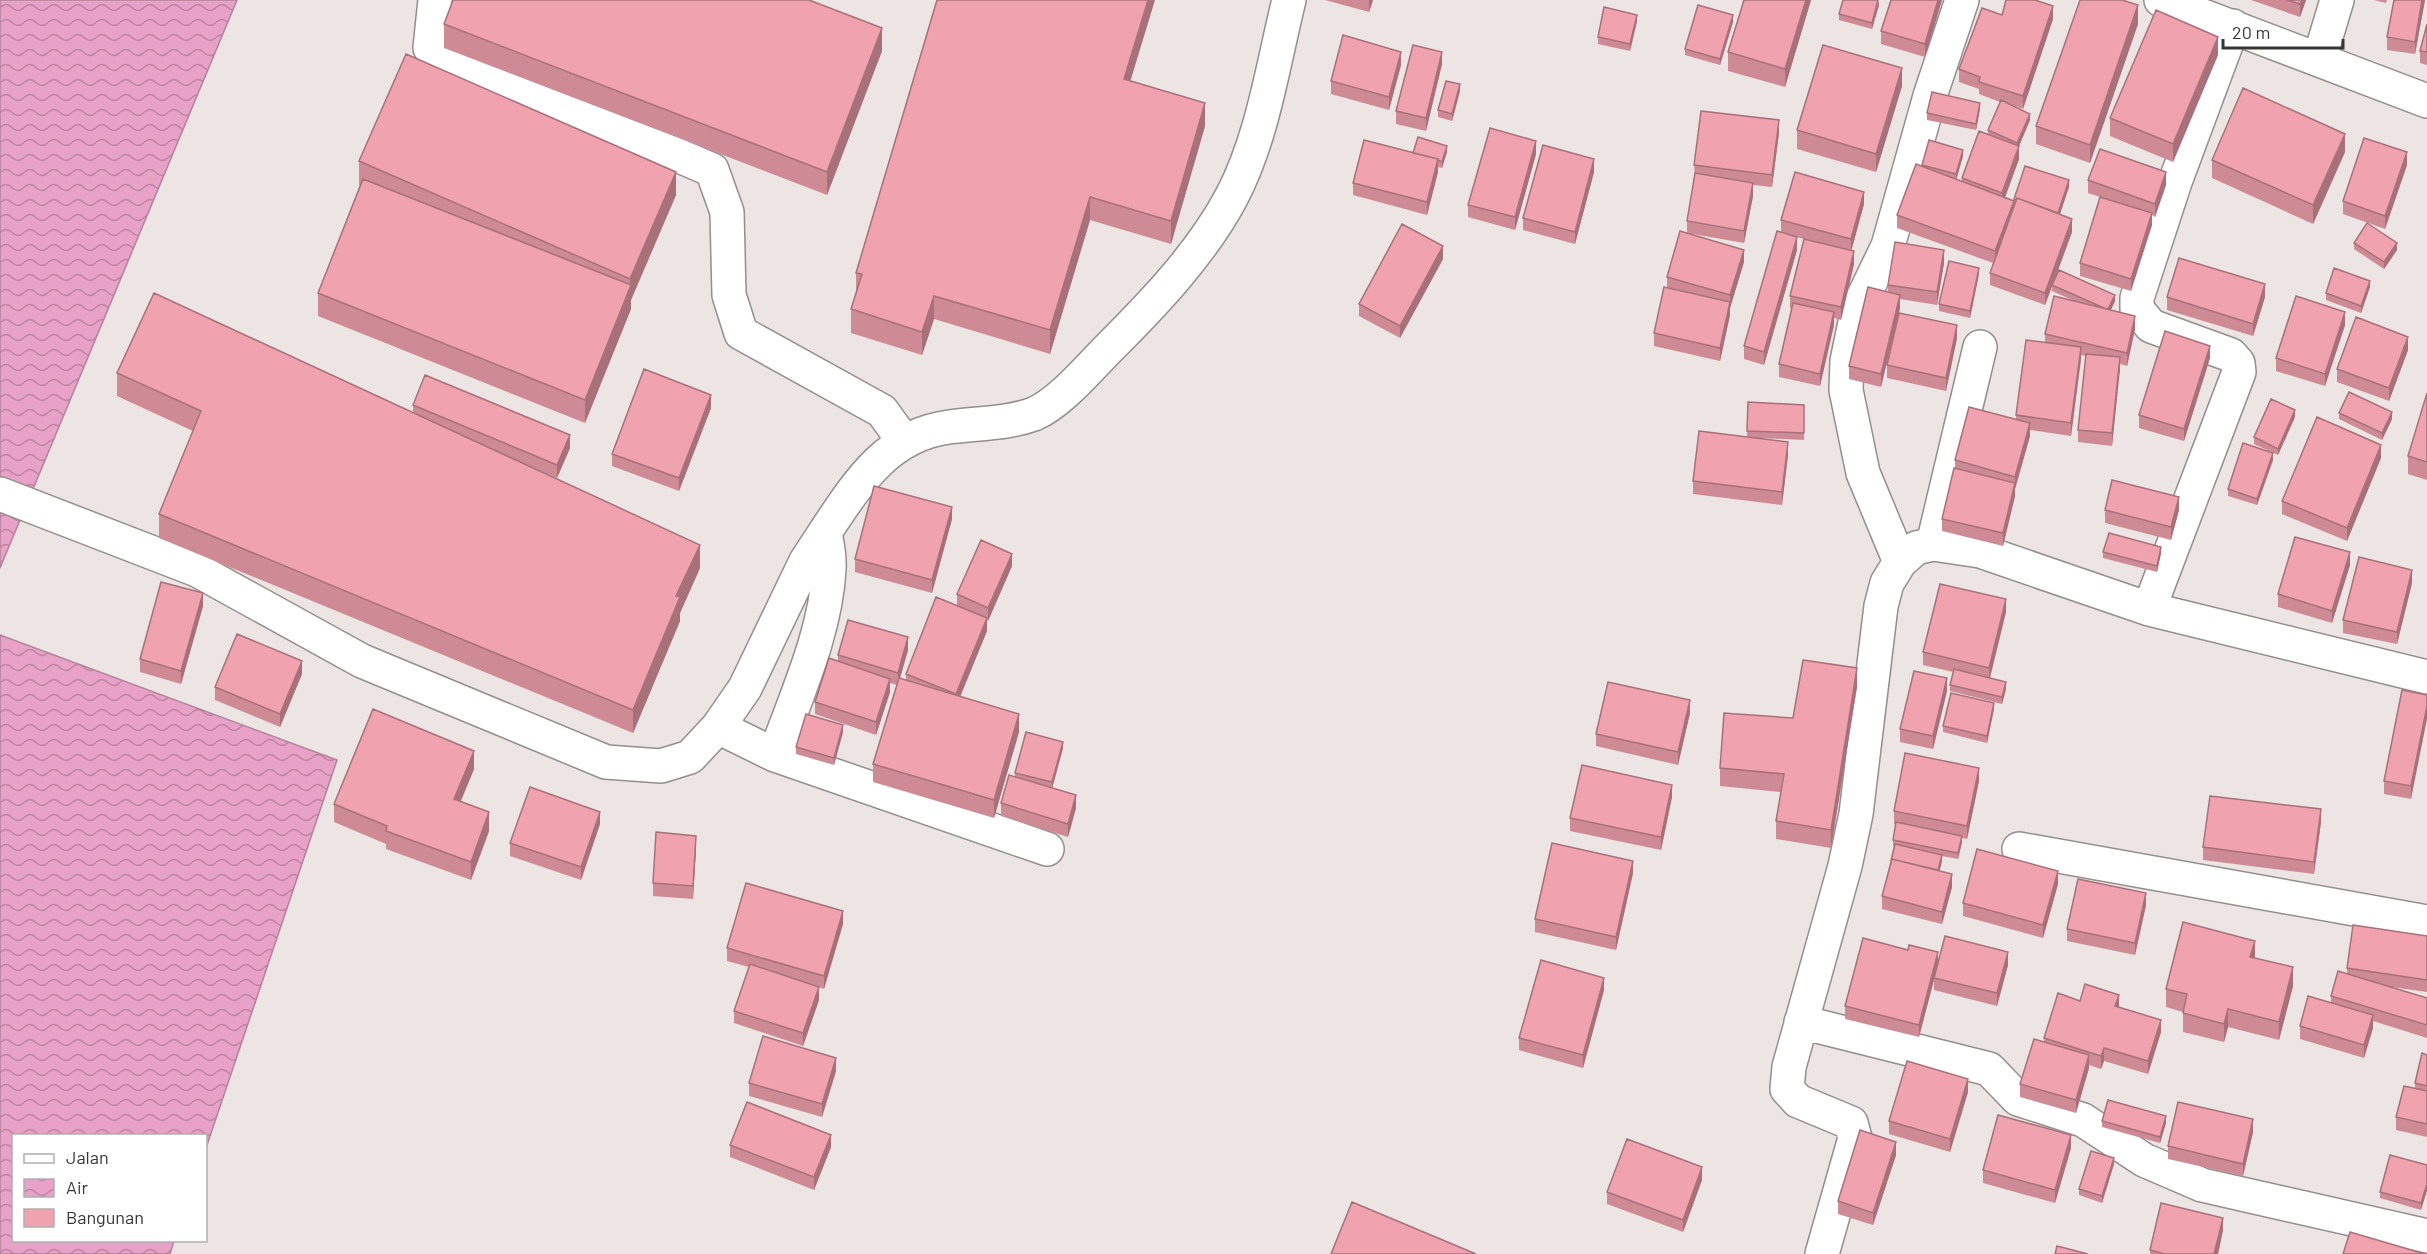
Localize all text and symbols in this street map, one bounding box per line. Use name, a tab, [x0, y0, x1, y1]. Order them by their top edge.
scale bar	[2223, 12, 2343, 50]
text: 20 m	[2232, 21, 2270, 43]
legend	[12, 1134, 207, 1242]
text: Jalan	[66, 1146, 109, 1168]
text: Air	[66, 1176, 89, 1198]
text: Bangunan	[66, 1206, 144, 1228]

